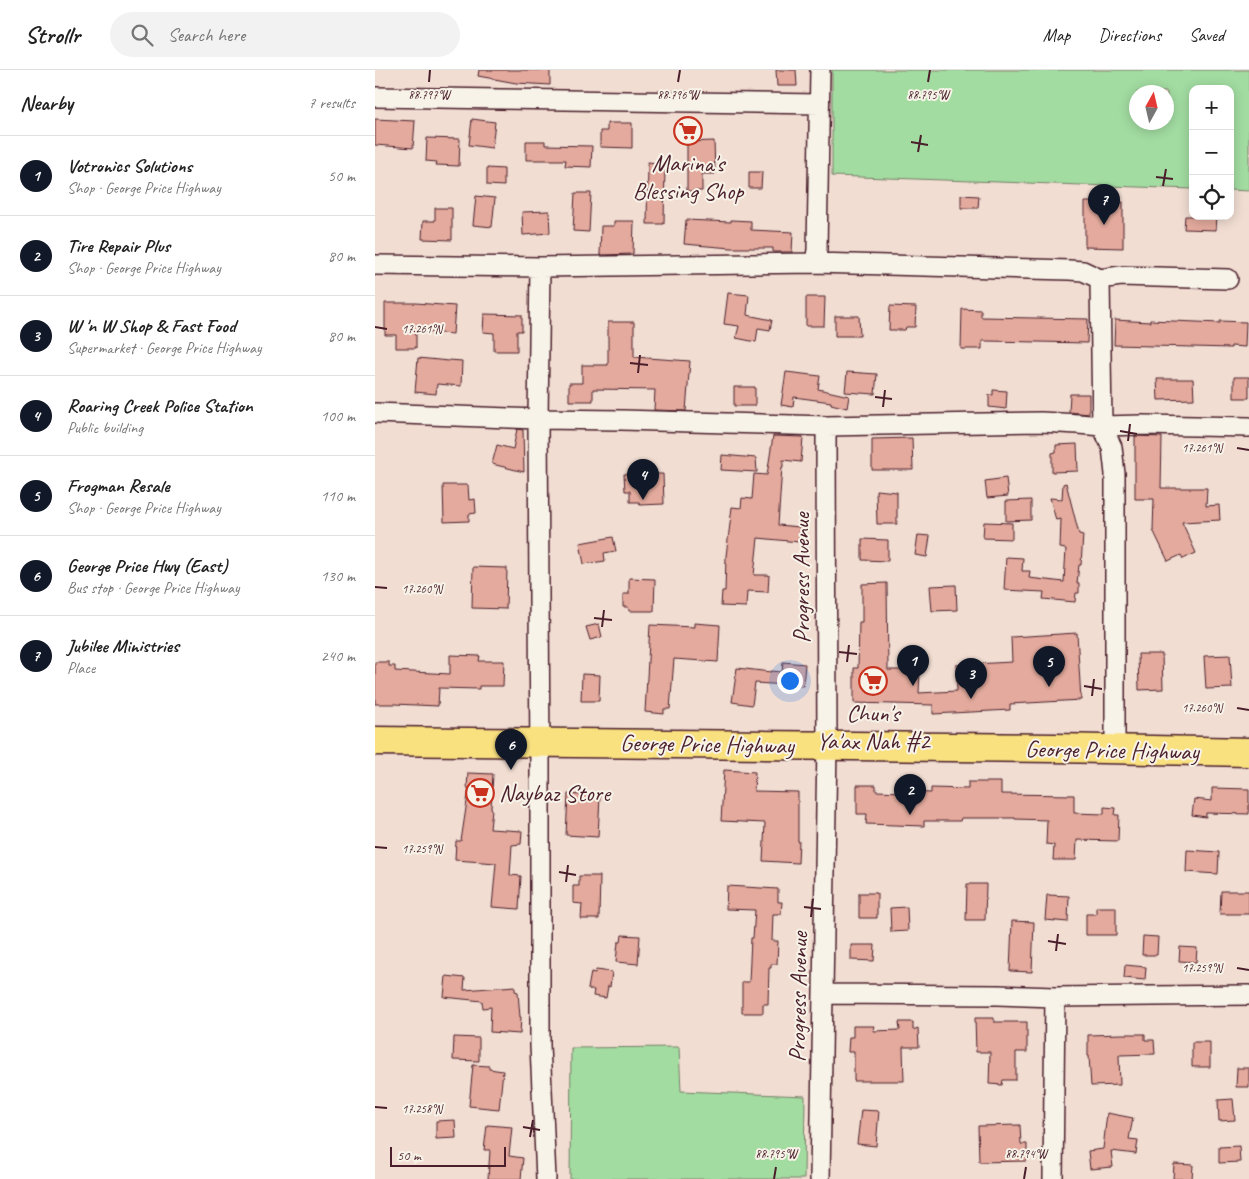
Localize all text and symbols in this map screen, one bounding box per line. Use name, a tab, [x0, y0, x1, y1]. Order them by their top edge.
search box	[110, 12, 460, 57]
text: Strollr	[25, 20, 80, 50]
icon: search	[128, 21, 156, 49]
text: Search here	[168, 23, 245, 47]
text: Map	[1043, 24, 1070, 46]
text: Directions	[1098, 24, 1161, 46]
text: Saved	[1189, 24, 1224, 46]
north arrow	[1129, 85, 1174, 130]
map controls	[1189, 85, 1234, 220]
button: +	[1189, 85, 1234, 130]
text: 88.797°W	[408, 87, 452, 103]
text: 88.796°W	[657, 87, 701, 103]
text: 88.795°W	[907, 87, 951, 103]
text: Nearby	[20, 90, 73, 116]
text: 7 results	[308, 93, 355, 113]
supermarket icon: Marina's Blessing Shop	[673, 116, 703, 146]
button: −	[1189, 130, 1234, 175]
place label: Marina's Blessing Shop	[633, 148, 744, 206]
text: Votronics Solutions	[67, 154, 192, 178]
text: 1	[32, 166, 40, 186]
text: 50 m	[328, 166, 355, 186]
button: locate	[1189, 175, 1234, 220]
text: Shop · George Price Highway	[67, 178, 221, 198]
pin: 7	[1088, 184, 1120, 225]
text: Tire Repair Plus	[67, 234, 170, 258]
text: 2	[32, 246, 40, 266]
text: 80 m	[328, 246, 355, 266]
text: Shop · George Price Highway	[67, 258, 221, 278]
text: W 'n W Shop & Fast Food	[67, 314, 236, 338]
text: 17.261°N	[402, 321, 444, 337]
text: 3	[32, 326, 40, 346]
text: 80 m	[328, 326, 355, 346]
text: Supermarket · George Price Highway	[67, 338, 262, 358]
text: Roaring Creek Police Station	[67, 394, 253, 418]
text: 4	[32, 406, 40, 426]
text: 100 m	[321, 406, 355, 426]
text: Public building	[67, 418, 143, 438]
text: 17.261°N	[1182, 440, 1224, 456]
pin: 4	[627, 459, 659, 500]
text: Frogman Resale	[67, 474, 170, 498]
text: 5	[33, 486, 39, 506]
text: 110 m	[321, 486, 355, 506]
text: Shop · George Price Highway	[67, 498, 221, 518]
street label: Progress Avenue	[786, 511, 816, 643]
text: George Price Hwy (East)	[67, 554, 228, 578]
text: 6	[32, 566, 40, 586]
text: 130 m	[321, 566, 355, 586]
text: Bus stop · George Price Highway	[67, 578, 240, 598]
text: 17.260°N	[402, 581, 444, 597]
text: Jubilee Ministries	[67, 634, 179, 658]
pin: 1	[897, 645, 929, 686]
text: 7	[32, 646, 40, 666]
text: 240 m	[321, 646, 355, 666]
pin: 5	[1033, 646, 1065, 687]
text: Place	[67, 658, 95, 678]
pin: 3	[955, 658, 987, 699]
supermarket icon: Chun's Ya'ax Nah #2	[858, 666, 888, 696]
your location	[777, 668, 803, 694]
place label: Chun's Ya'ax Nah #2	[816, 698, 932, 756]
text: 17.260°N	[1182, 700, 1224, 716]
street label: George Price Highway	[620, 727, 796, 761]
pin: 6	[495, 729, 527, 770]
street label: George Price Highway	[1025, 733, 1201, 767]
pin: 2	[894, 774, 926, 815]
supermarket icon: Naybaz Store	[465, 778, 495, 808]
place label: Naybaz Store	[499, 778, 612, 808]
text: 17.259°N	[402, 841, 444, 857]
street label: Progress Avenue	[782, 929, 814, 1062]
text: 17.259°N	[1182, 960, 1224, 976]
text: 17.258°N	[402, 1101, 444, 1117]
scale bar	[390, 1144, 506, 1167]
text: 88.795°W	[755, 1146, 799, 1162]
text: 88.794°W	[1005, 1146, 1049, 1162]
text: 50 m	[397, 1147, 421, 1164]

